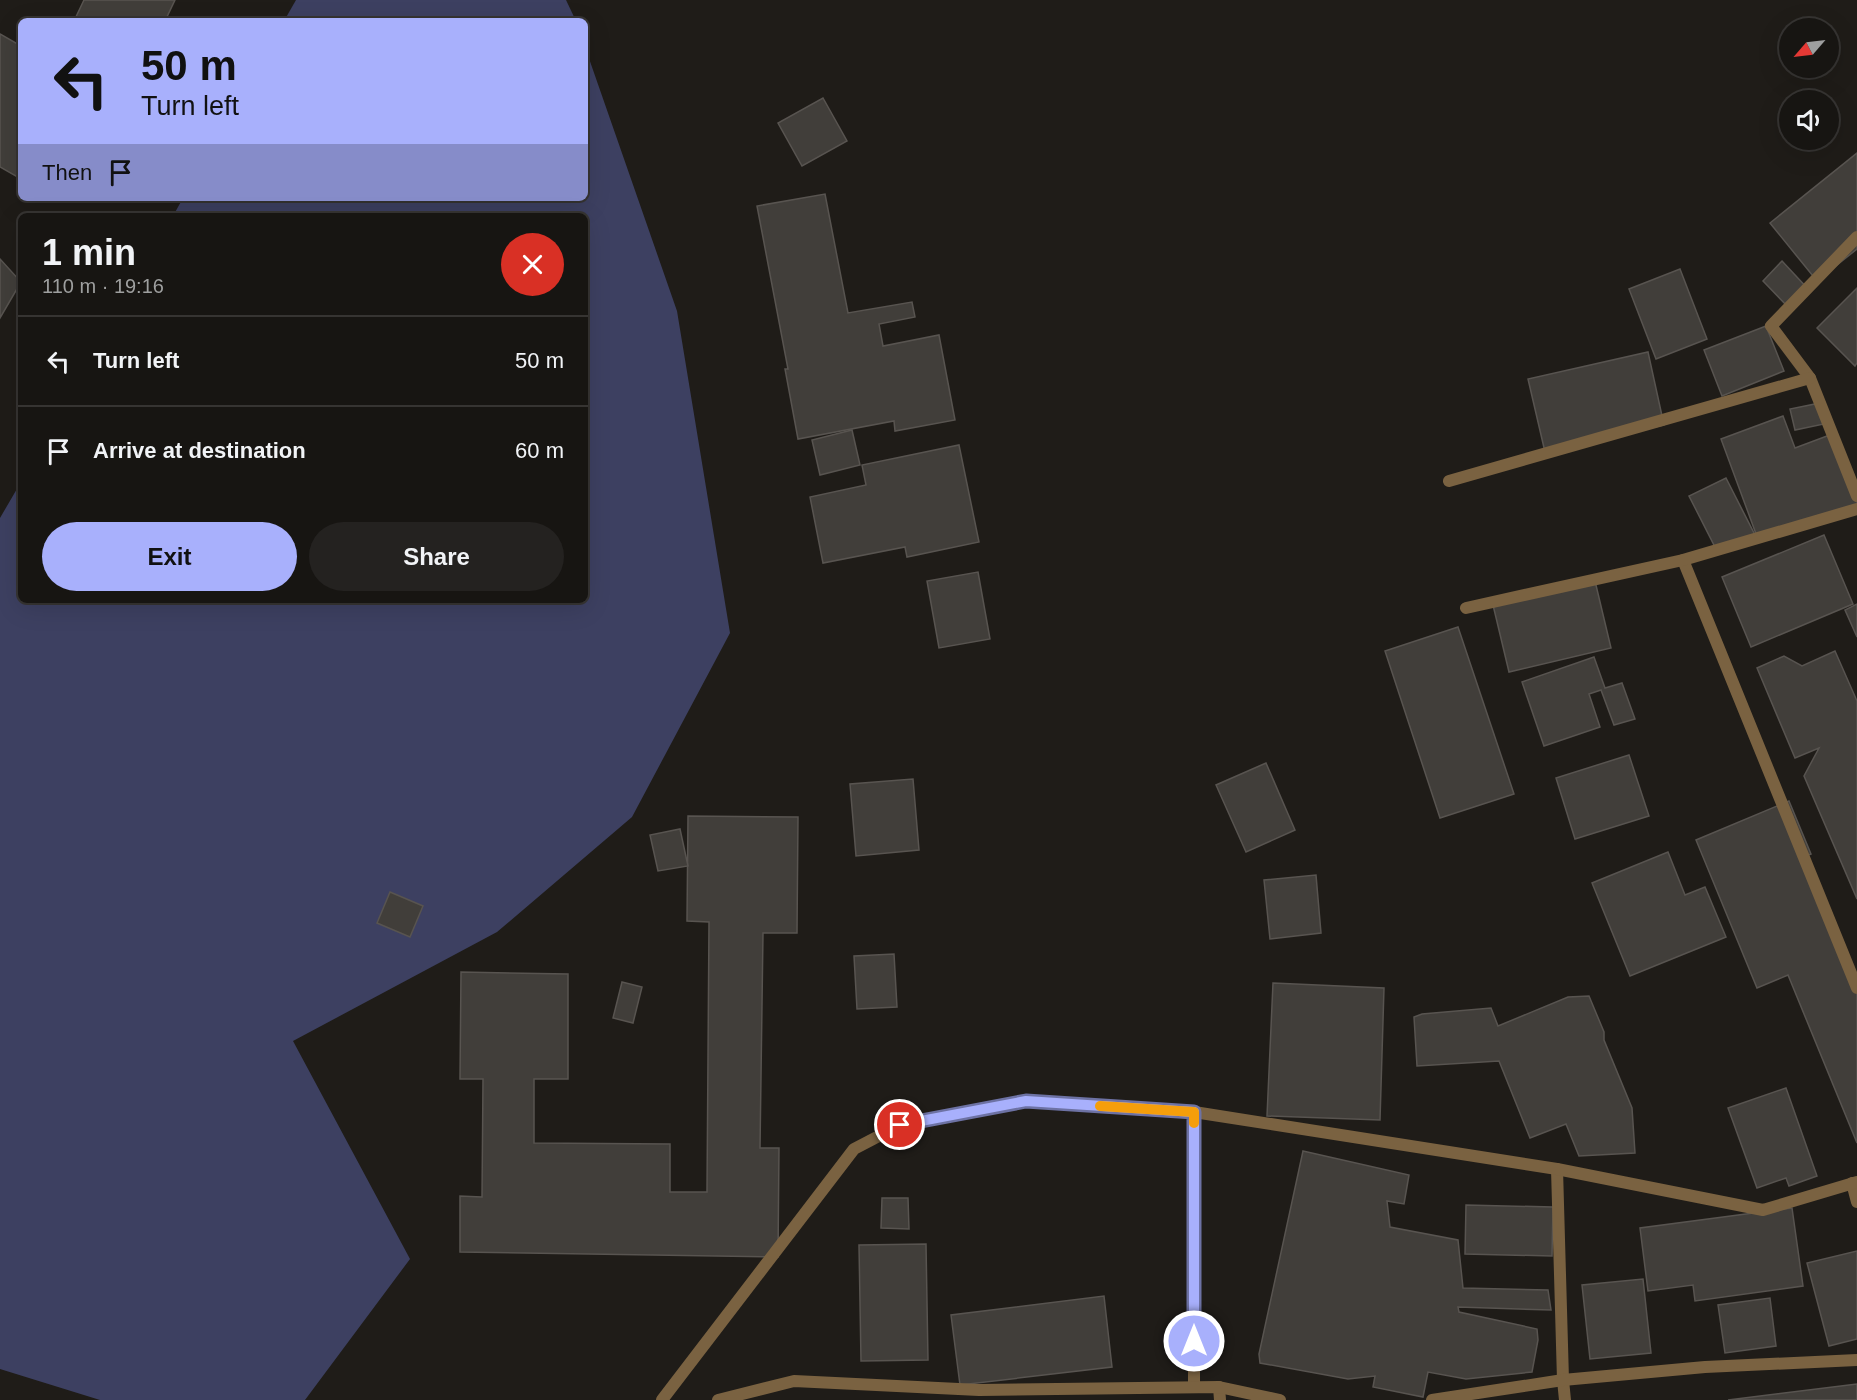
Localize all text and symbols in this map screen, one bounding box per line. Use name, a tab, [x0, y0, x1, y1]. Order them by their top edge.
north arrow	[1779, 18, 1839, 78]
map controls	[1779, 18, 1839, 150]
icon: left	[42, 42, 120, 120]
text: 50 m	[141, 42, 237, 89]
button: sound	[1779, 90, 1839, 150]
text: Turn left	[141, 91, 239, 121]
icon: arrive	[104, 156, 137, 189]
text: Then	[42, 160, 92, 185]
text: 1 min	[42, 232, 136, 273]
button: close	[501, 233, 564, 296]
text: 110 m · 19:16	[42, 275, 164, 297]
icon: left	[42, 345, 75, 378]
text: Turn left	[93, 348, 179, 373]
text: 50 m	[515, 348, 564, 373]
icon: arrive	[42, 435, 75, 468]
text: Arrive at destination	[93, 438, 306, 463]
text: 60 m	[515, 438, 564, 463]
button: Exit	[42, 522, 297, 591]
button: Share	[309, 522, 564, 591]
pin	[874, 1099, 925, 1150]
icon: arrive	[883, 1108, 916, 1141]
position arrow	[1162, 1309, 1226, 1373]

